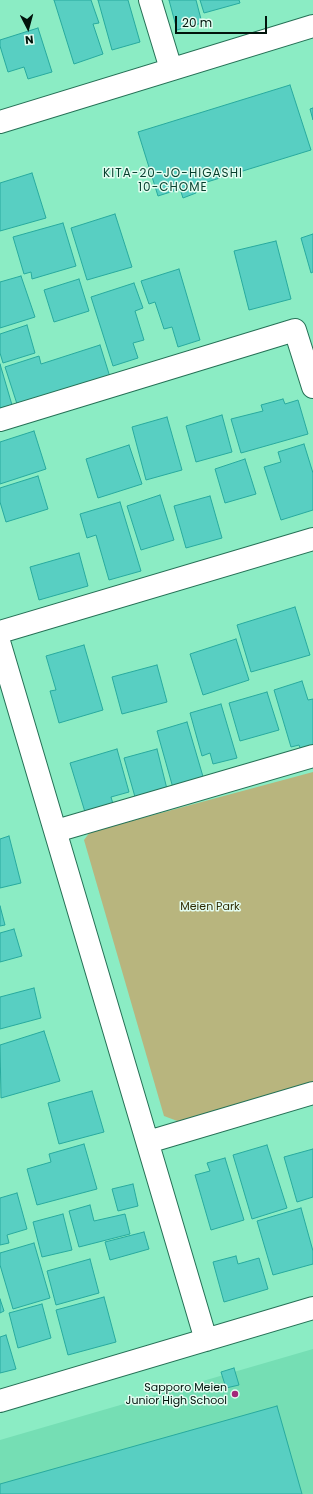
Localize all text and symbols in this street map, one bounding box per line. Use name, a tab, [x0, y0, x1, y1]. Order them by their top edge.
north arrow	[8, 8, 48, 48]
scale bar	[177, 8, 269, 34]
text: 20 m	[182, 14, 212, 31]
text: N	[24, 32, 34, 48]
district label: KITA-20-JO-HIGASHI 10-CHOME	[103, 167, 243, 195]
park label: Meien Park	[180, 900, 240, 914]
place label: Sapporo Meien Junior High School	[126, 1381, 227, 1407]
marker: Sapporo Meien Junior High School	[230, 1389, 240, 1399]

